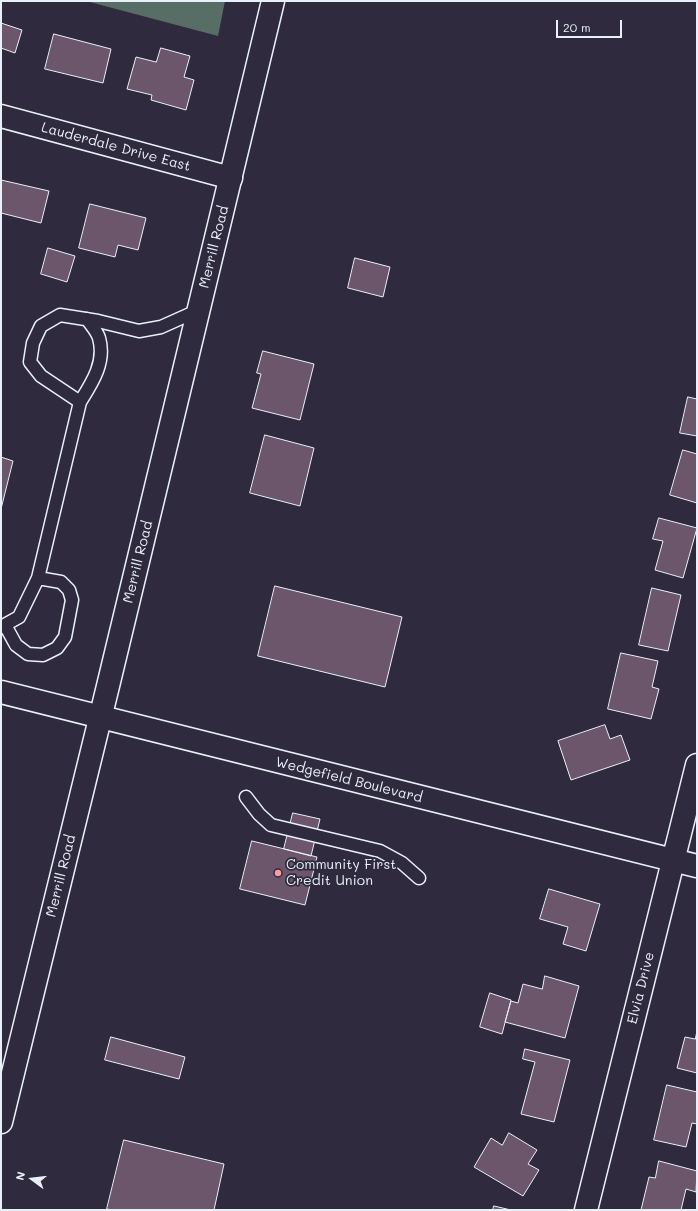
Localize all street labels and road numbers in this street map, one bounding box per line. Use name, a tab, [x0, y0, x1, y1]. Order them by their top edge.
street label: Lauderdale Drive East	[40, 119, 192, 175]
street label: Merrill Road	[196, 204, 232, 290]
street label: Merrill Road	[120, 519, 156, 605]
street label: Wedgefield Boulevard	[274, 754, 424, 806]
street label: Merrill Road	[43, 833, 79, 919]
street label: Elvia Drive	[624, 950, 658, 1026]

